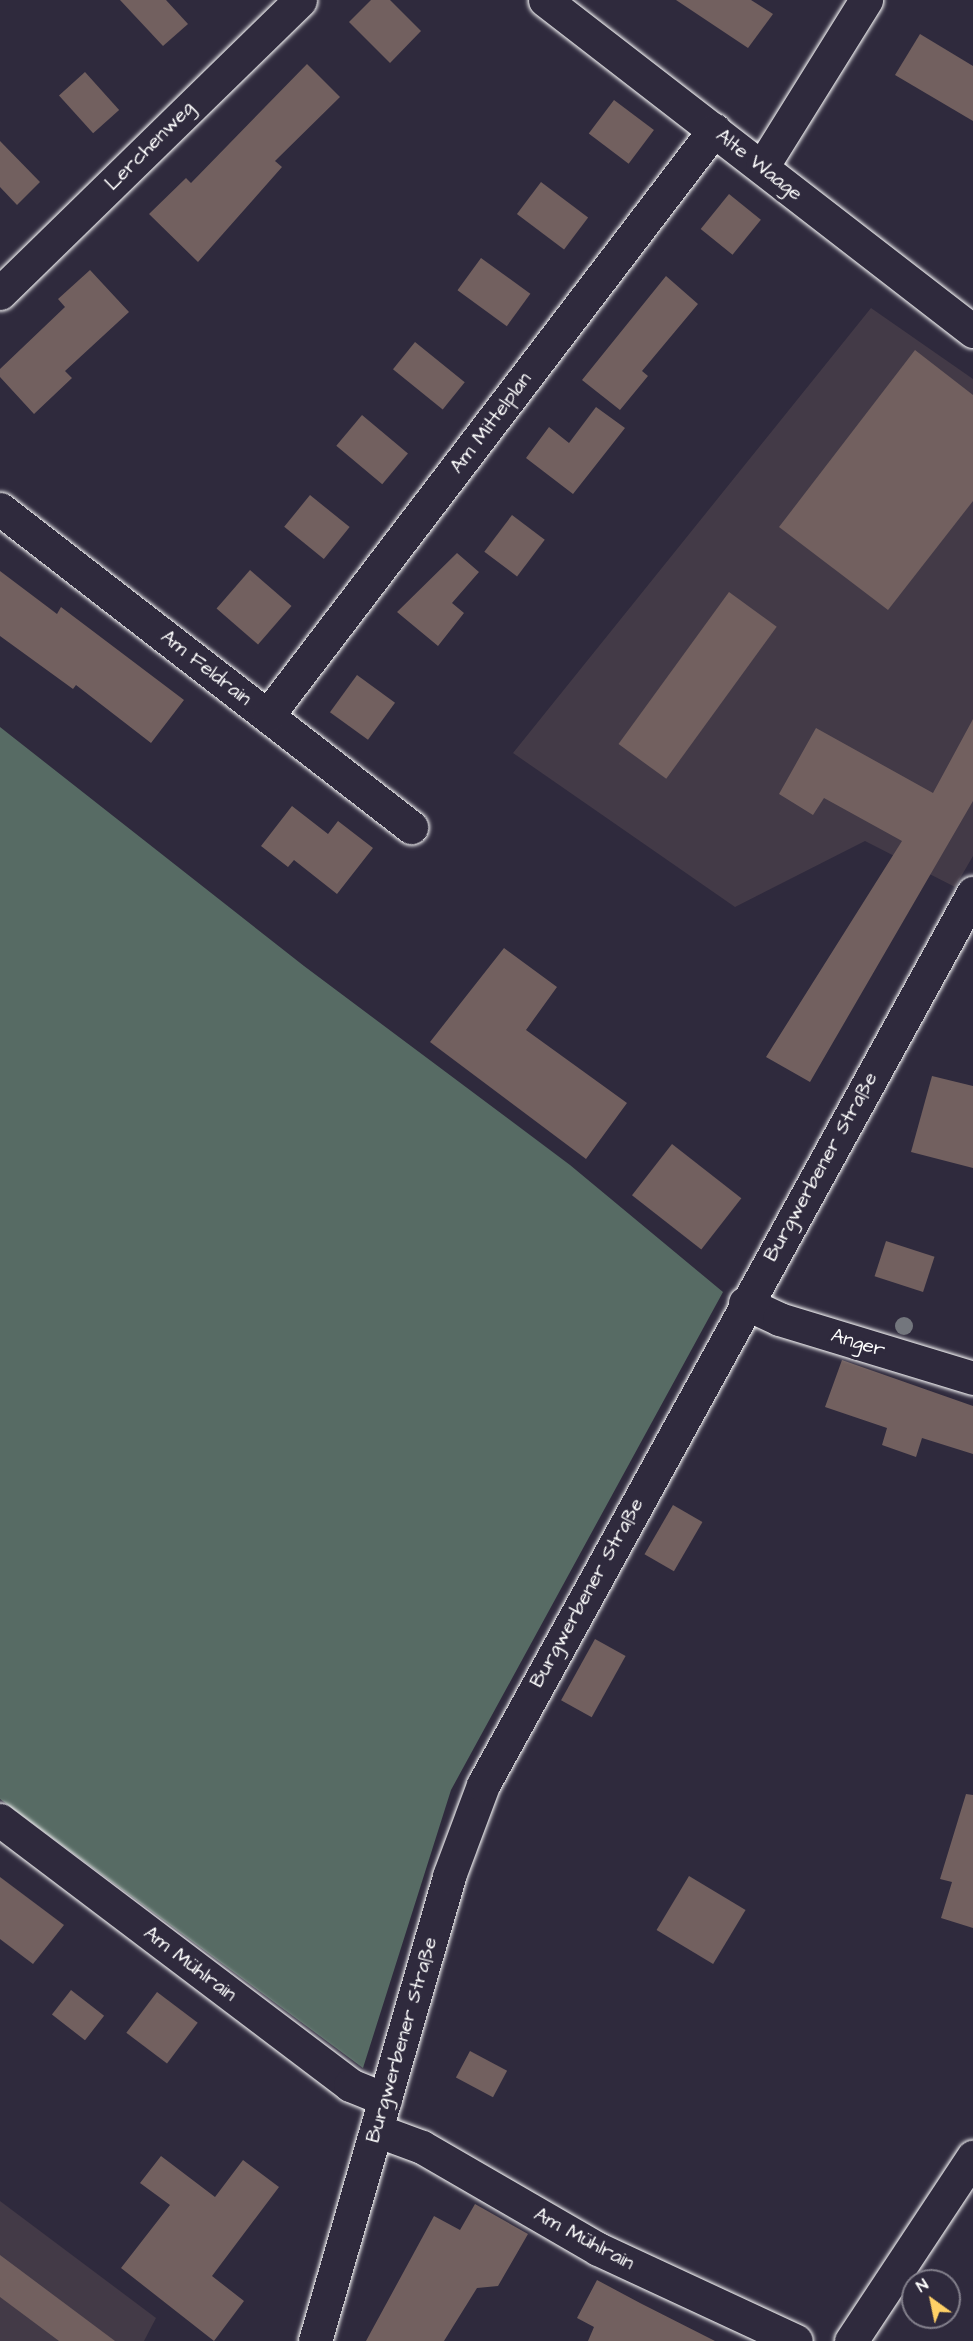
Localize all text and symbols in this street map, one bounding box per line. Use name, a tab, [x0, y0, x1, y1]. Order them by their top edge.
street label: Lerchenweg	[100, 96, 200, 196]
street label: Alte Waage	[711, 124, 807, 206]
street label: Am Mittelplan	[445, 368, 537, 478]
street label: Am Feldrain	[156, 625, 256, 711]
street label: Burgwerbener Straße	[759, 1068, 883, 1266]
street label: Anger	[828, 1323, 888, 1363]
street label: Burgwerbener Straße	[525, 1494, 649, 1692]
street label: Am Mühlrain	[139, 1921, 241, 2007]
street label: Burgwerbener Straße	[361, 1934, 443, 2146]
street label: Am Mühlrain	[530, 2202, 638, 2276]
north arrow	[901, 2269, 961, 2329]
text: N	[912, 2274, 932, 2298]

